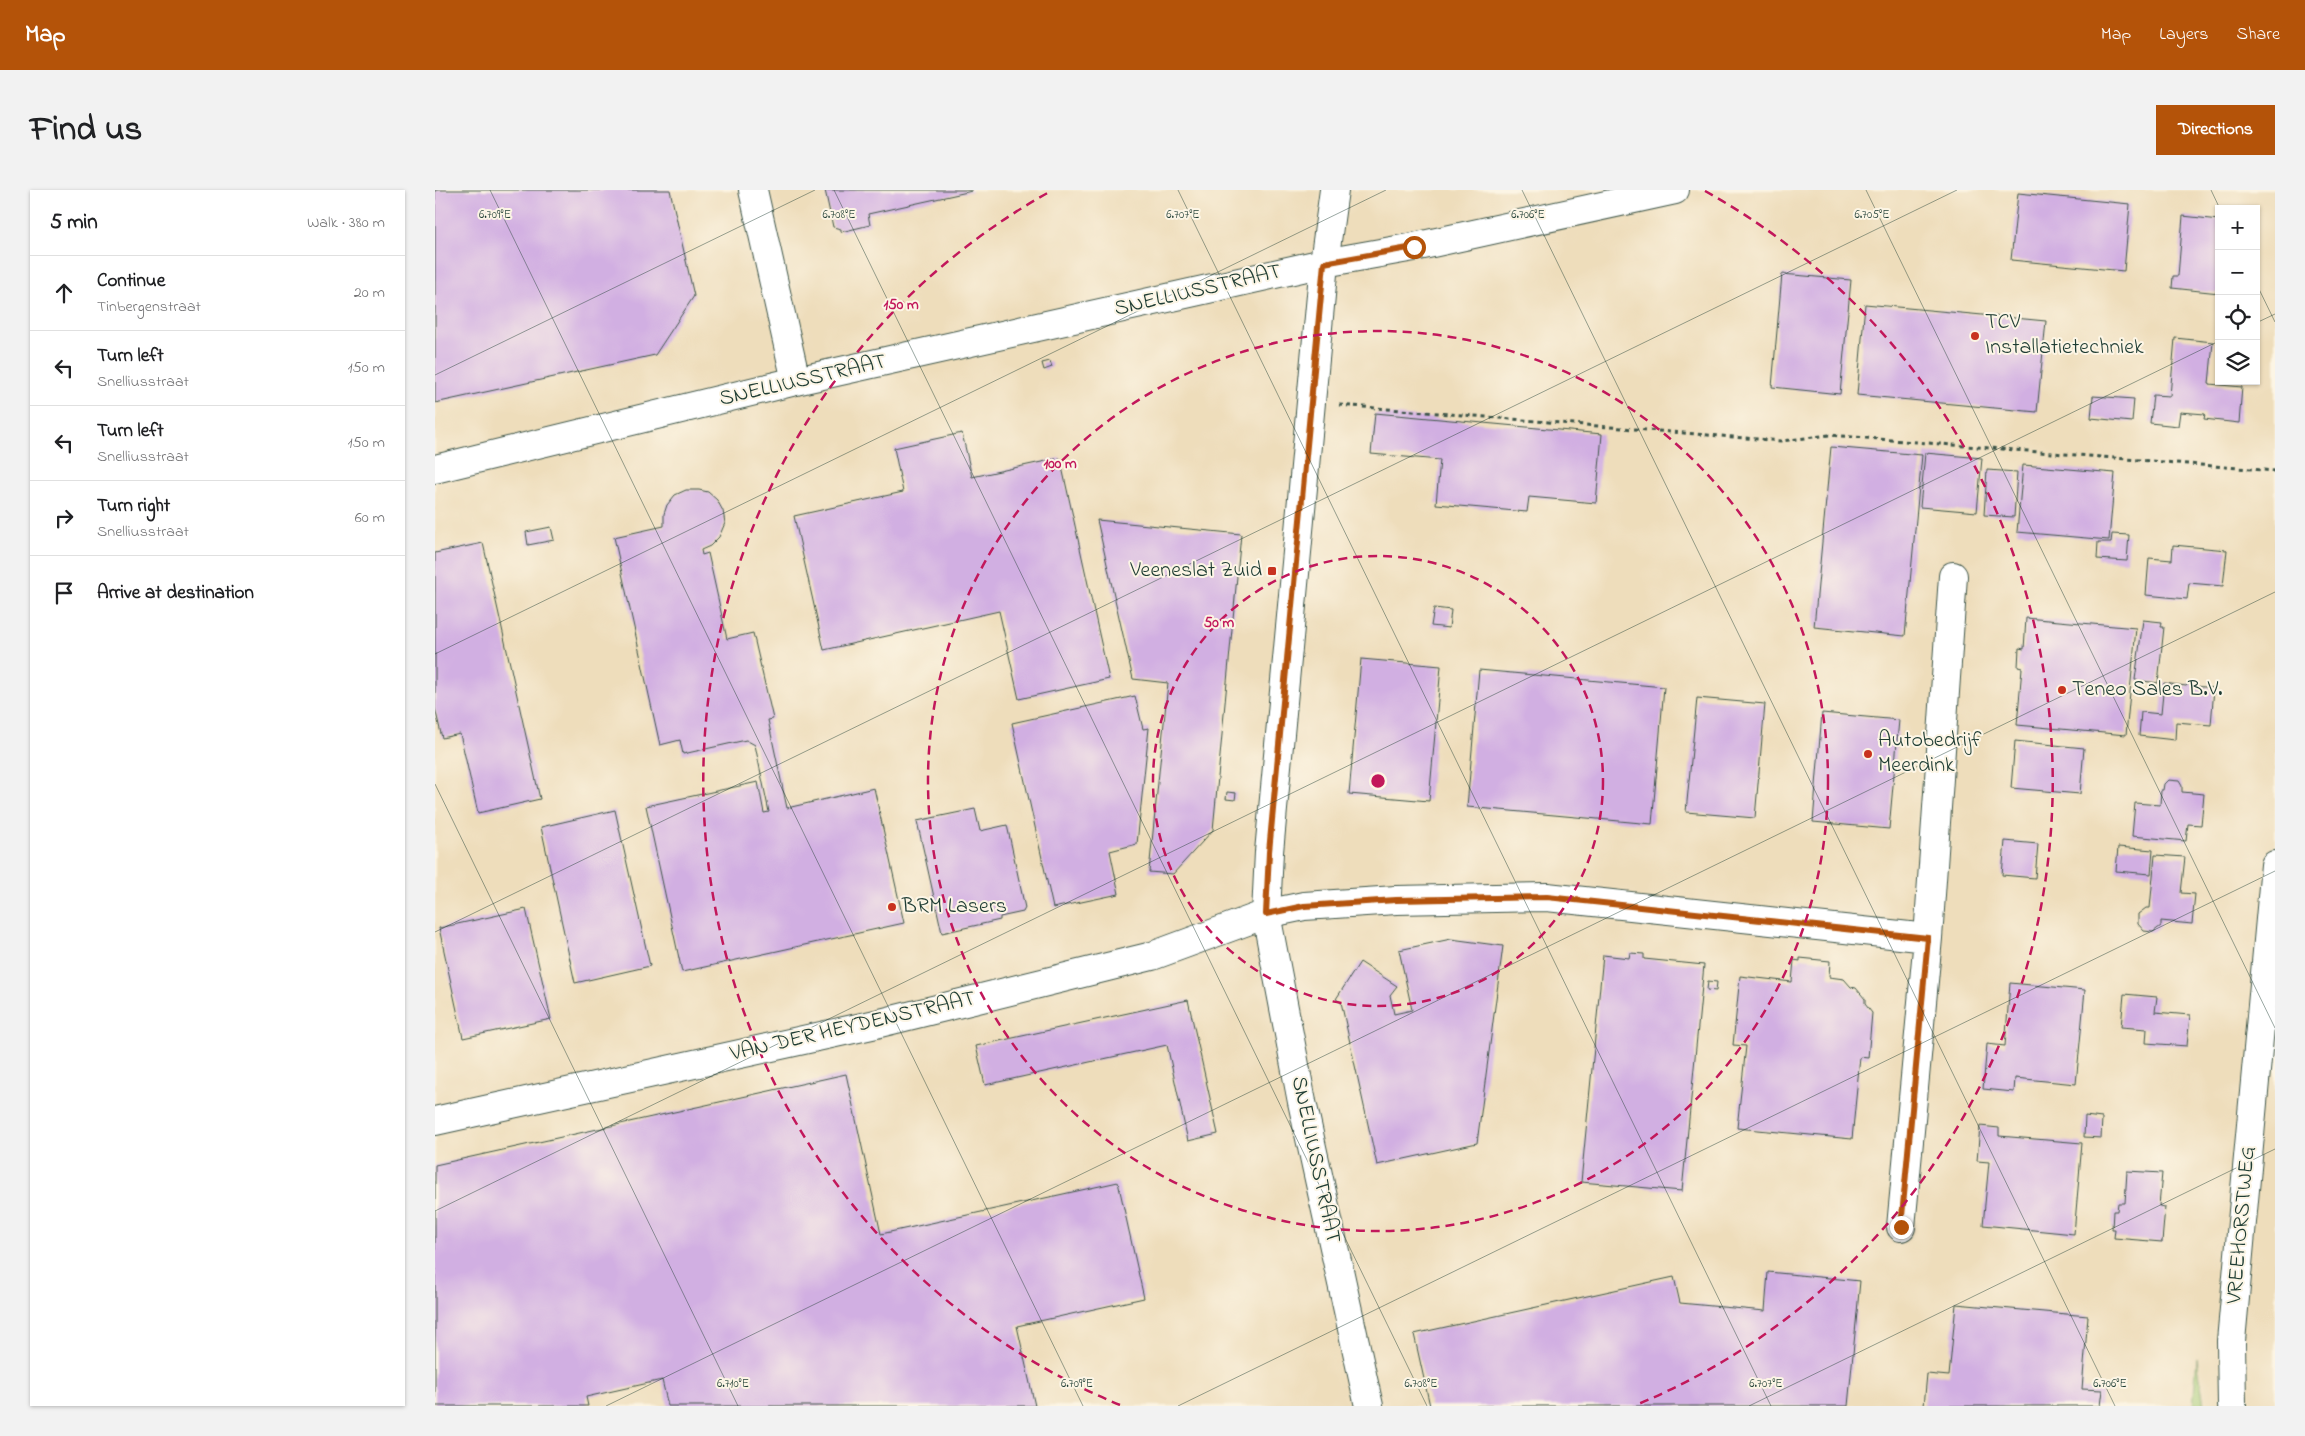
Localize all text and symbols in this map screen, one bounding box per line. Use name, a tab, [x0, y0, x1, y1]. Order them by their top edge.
text: Map	[25, 18, 66, 53]
text: Map	[2101, 22, 2131, 48]
text: Layers	[2159, 22, 2209, 48]
text: Share	[2237, 22, 2280, 48]
text: Find us	[30, 105, 142, 156]
button: Directions	[2156, 105, 2275, 155]
map controls	[2215, 205, 2260, 385]
button: +	[2215, 205, 2260, 250]
text: 6.709°E	[479, 206, 511, 224]
text: 6.708°E	[823, 206, 855, 224]
text: 6.707°E	[1166, 206, 1200, 224]
text: 6.706°E	[1511, 206, 1545, 224]
text: 6.705°E	[1854, 206, 1890, 224]
text: 5 min	[50, 208, 98, 238]
text: Walk · 380 m	[307, 211, 385, 235]
route start	[1403, 236, 1426, 259]
button: −	[2215, 250, 2260, 295]
street label: SNELLIUSSTRAAT	[1111, 256, 1285, 326]
text: Continue	[97, 268, 165, 295]
icon: ahead	[50, 279, 78, 307]
text: 20 m	[354, 281, 385, 305]
text: 150 m	[883, 294, 919, 316]
text: Tinbergenstraat	[97, 295, 201, 319]
button: locate	[2215, 295, 2260, 340]
place label: TCV Installatietechniek	[1985, 307, 2144, 364]
marker: TCV Installatietechniek	[1969, 330, 1981, 342]
button: layers	[2215, 340, 2260, 385]
text: Turn left	[97, 343, 164, 370]
street label: SNELLIUSSTRAAT	[716, 346, 890, 416]
icon: left	[50, 354, 78, 382]
text: 150 m	[347, 356, 385, 380]
text: Snelliusstraat	[97, 370, 189, 394]
text: Turn left	[97, 418, 164, 445]
icon: left	[50, 429, 78, 457]
text: 150 m	[347, 431, 385, 455]
text: Snelliusstraat	[97, 445, 189, 469]
text: 100 m	[1043, 453, 1077, 475]
text: Turn right	[97, 493, 170, 520]
icon: right	[50, 504, 78, 532]
text: 60 m	[355, 506, 385, 530]
text: Snelliusstraat	[97, 520, 189, 544]
place label: Veeneslat Zuid	[1129, 555, 1262, 587]
marker: Veeneslat Zuid	[1266, 565, 1278, 577]
icon: arrive	[50, 579, 78, 607]
text: Arrive at destination	[97, 580, 254, 607]
text: 50 m	[1204, 612, 1235, 634]
place label: Teneo Sales B.V.	[2072, 674, 2222, 706]
marker: Teneo Sales B.V.	[2056, 684, 2068, 696]
place label: Autobedrijf Meerdink	[1878, 725, 1982, 782]
marker: Autobedrijf Meerdink	[1862, 748, 1874, 760]
centre of rings	[1369, 772, 1387, 790]
place label: BRM Lasers	[901, 891, 1007, 923]
marker: BRM Lasers	[886, 901, 898, 913]
street label: VAN DER HEYDENSTRAAT	[726, 983, 979, 1071]
street label: SNELLIUSSTRAAT	[1282, 1073, 1348, 1247]
street label: VREEHORSTWEG	[2219, 1145, 2265, 1306]
route end	[1890, 1216, 1913, 1239]
text: 6.710°E	[717, 1375, 749, 1393]
text: 6.709°E	[1061, 1375, 1093, 1393]
text: 6.708°E	[1405, 1375, 1437, 1393]
text: 6.707°E	[1749, 1375, 1783, 1393]
text: 6.706°E	[2093, 1375, 2127, 1393]

